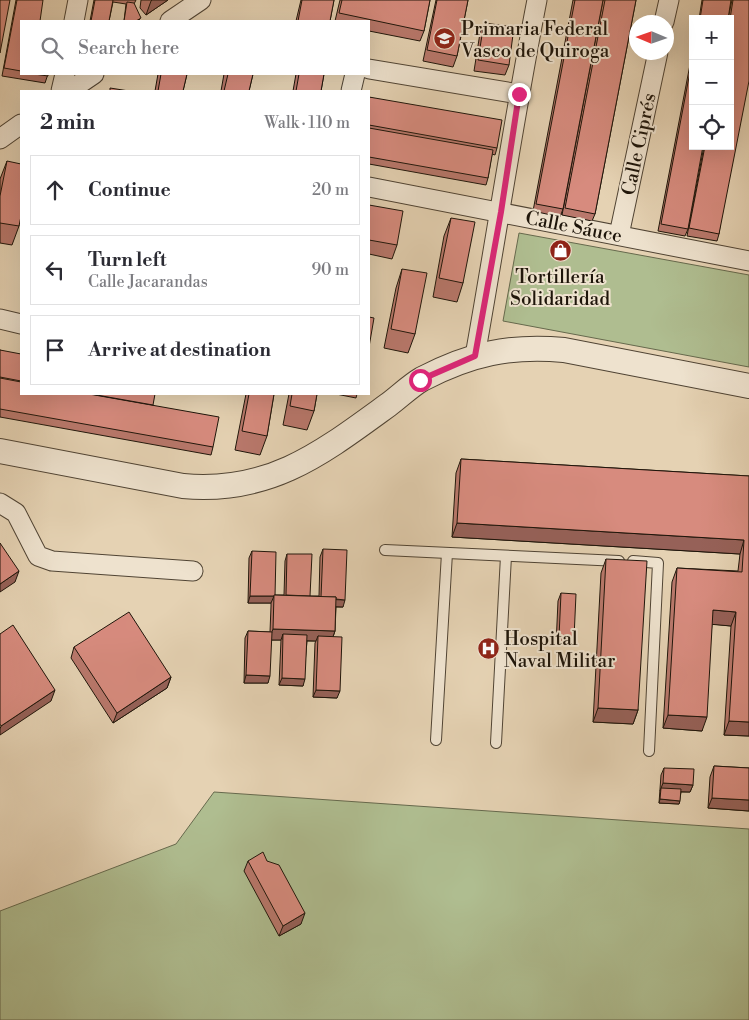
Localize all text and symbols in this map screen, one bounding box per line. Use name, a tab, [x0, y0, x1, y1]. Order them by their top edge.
north arrow	[629, 15, 674, 60]
map controls	[689, 15, 734, 150]
button: +	[689, 15, 734, 60]
place label: Primaria Federal Vasco de Quiroga	[460, 17, 610, 63]
search box	[20, 20, 370, 75]
school or university icon: Primaria Federal Vasco de Quiroga	[433, 27, 457, 51]
icon: search	[38, 34, 66, 62]
text: Search here	[78, 36, 179, 60]
button: −	[689, 60, 734, 105]
route end	[508, 83, 531, 106]
street label: Calle Ciprés	[616, 91, 661, 197]
button: locate	[689, 105, 734, 150]
text: 2 min	[40, 110, 95, 136]
text: Walk · 110 m	[264, 113, 350, 133]
icon: ahead	[41, 176, 69, 204]
text: Continue	[88, 178, 171, 202]
text: 20 m	[312, 180, 349, 200]
street label: Calle Sáuce	[523, 206, 624, 248]
shop icon: Tortillería Solidaridad	[548, 238, 572, 262]
text: Turn left	[88, 248, 167, 272]
icon: left	[41, 256, 69, 284]
text: 90 m	[311, 260, 349, 280]
place label: Tortillería Solidaridad	[510, 265, 610, 311]
text: Calle Jacarandas	[88, 272, 208, 292]
icon: arrive	[41, 336, 69, 364]
text: Arrive at destination	[88, 338, 271, 362]
route start	[409, 369, 432, 392]
place label: Hospital Naval Militar	[504, 627, 615, 673]
hospital icon: Hospital Naval Militar	[476, 637, 500, 661]

